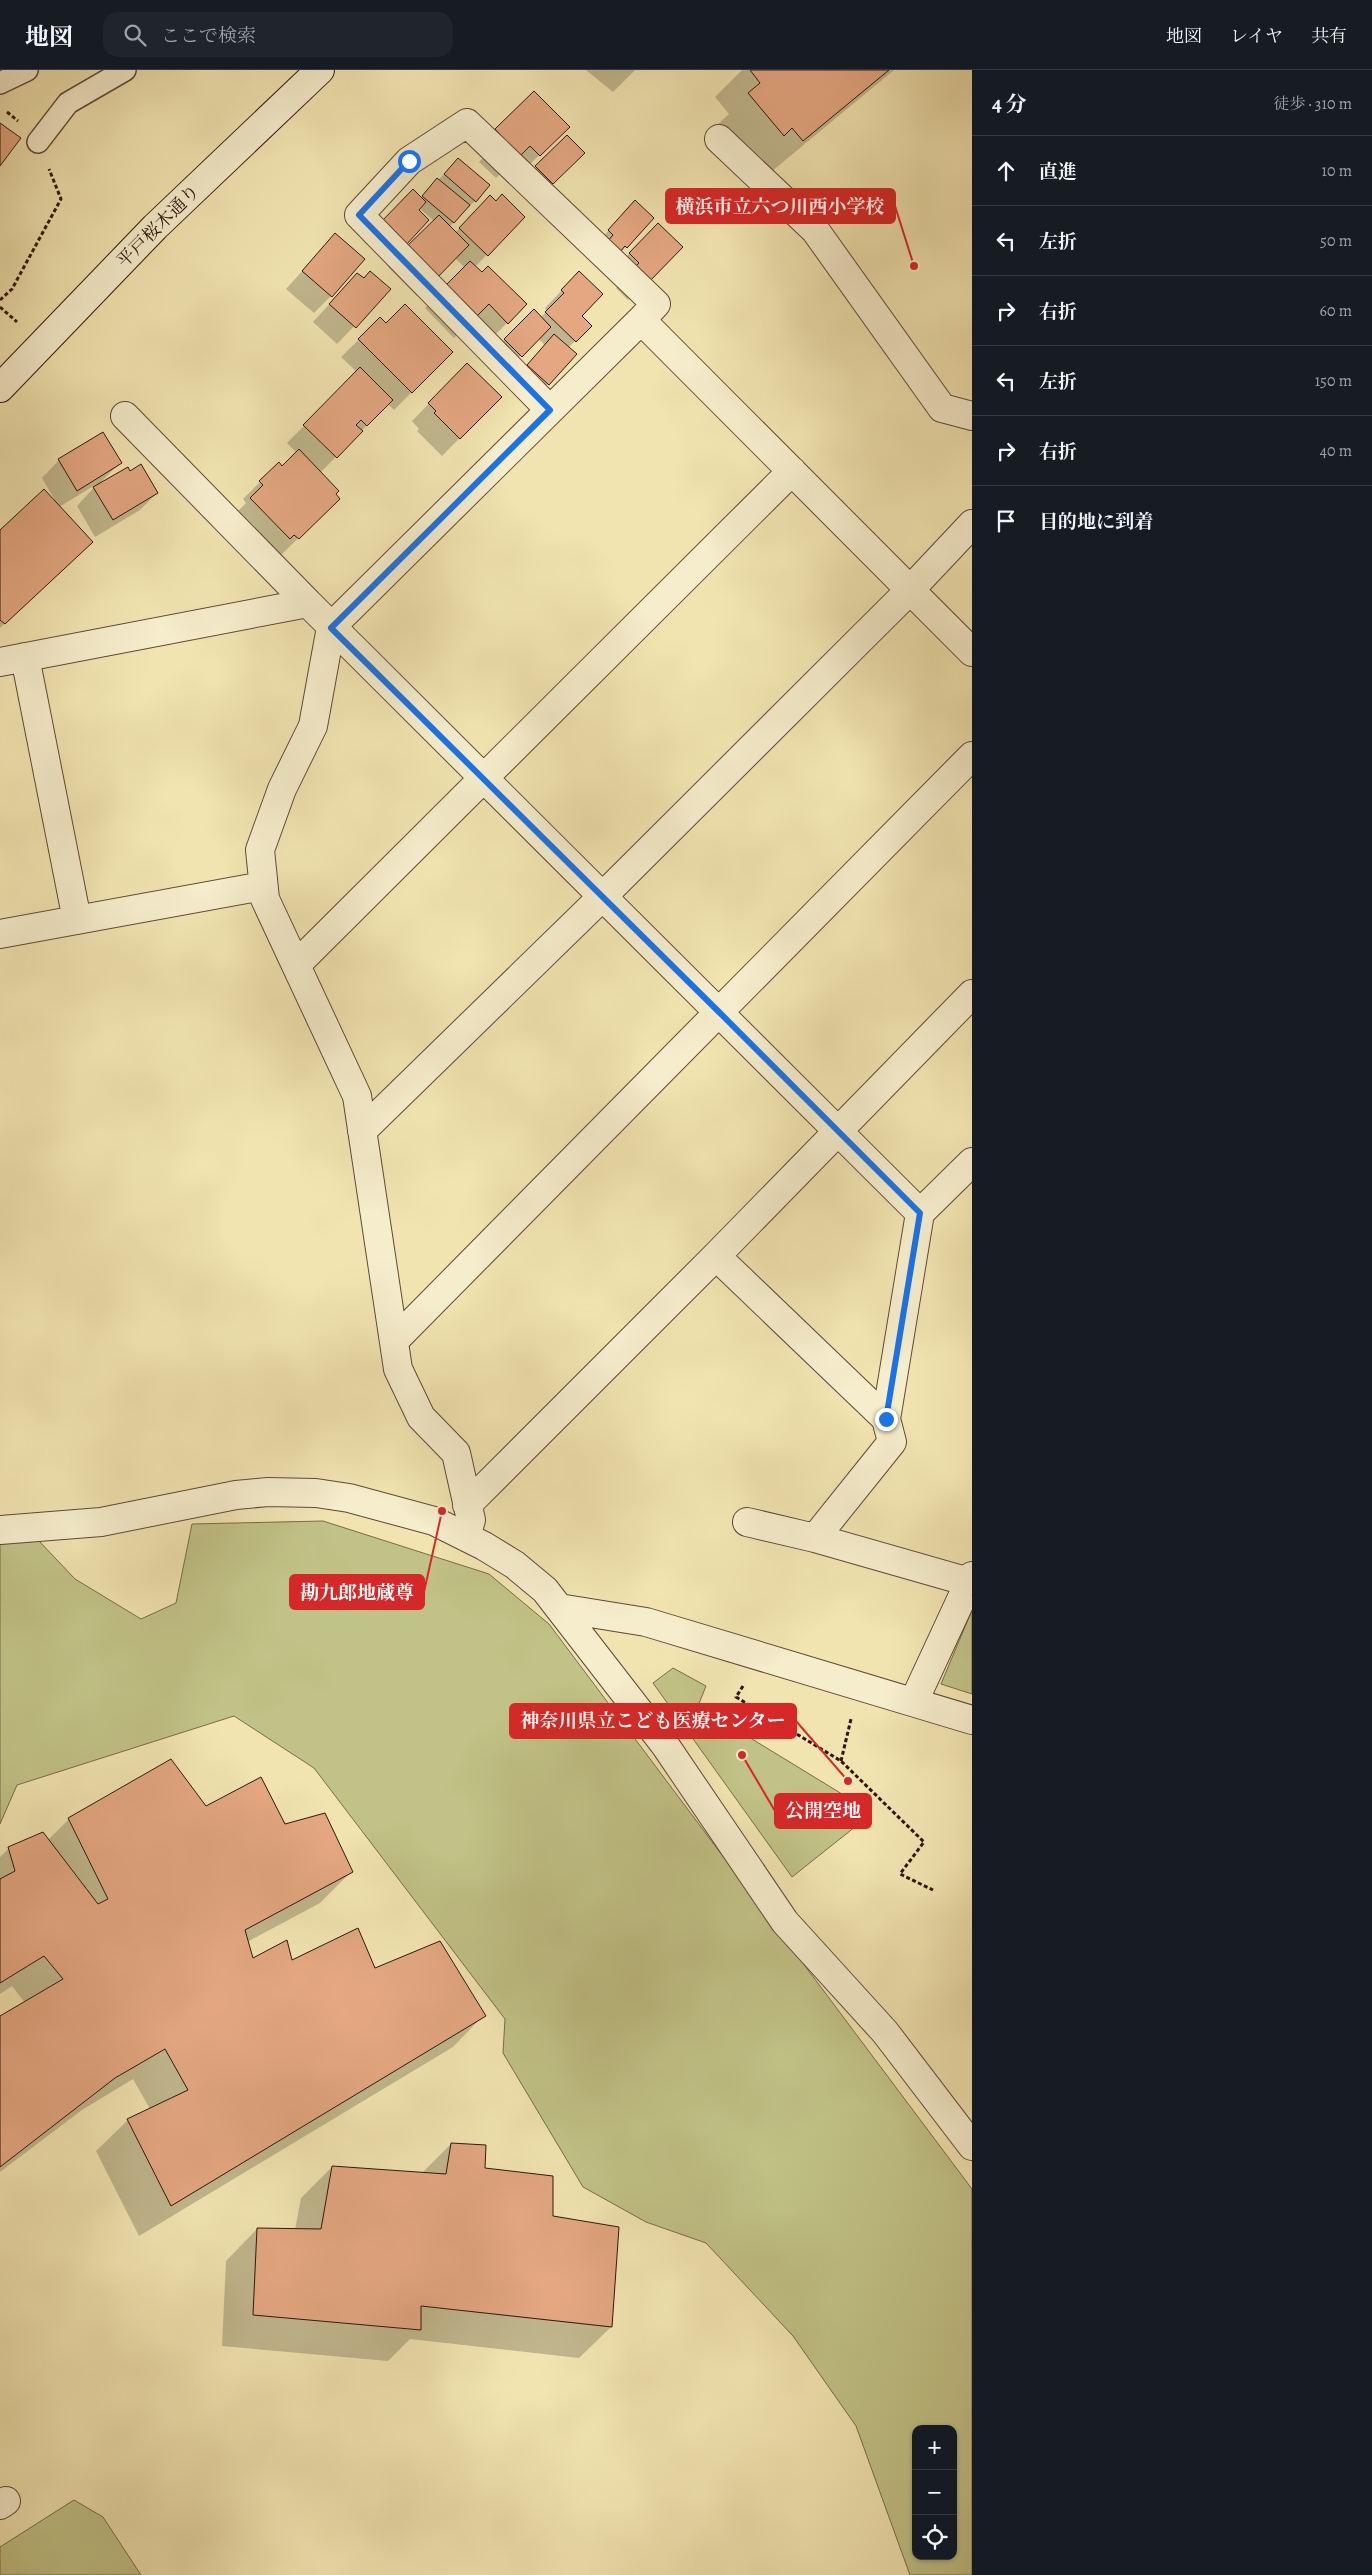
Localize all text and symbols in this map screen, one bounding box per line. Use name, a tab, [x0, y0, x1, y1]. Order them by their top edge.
search box	[103, 12, 453, 57]
text: 地図	[25, 21, 73, 53]
icon: search	[121, 21, 149, 49]
text: ここで検索	[161, 23, 256, 49]
text: 地図	[1166, 24, 1202, 48]
text: レイヤ	[1230, 24, 1283, 48]
text: 共有	[1311, 24, 1347, 48]
text: 4 分	[992, 90, 1027, 118]
text: 徒歩 · 310 m	[1273, 93, 1352, 115]
route start	[398, 150, 421, 173]
icon: ahead	[992, 157, 1020, 185]
text: 直進	[1039, 159, 1077, 185]
text: 10 m	[1322, 160, 1352, 182]
street label: 平戸桜木通り	[111, 179, 205, 273]
callout: 横浜市立六つ川西小学校	[666, 189, 895, 223]
text: 横浜市立六つ川西小学校	[675, 194, 885, 220]
icon: left	[992, 227, 1020, 255]
text: 左折	[1039, 229, 1077, 255]
text: 50 m	[1320, 230, 1352, 252]
icon: right	[992, 297, 1020, 325]
text: 右折	[1039, 299, 1077, 325]
text: 60 m	[1320, 300, 1352, 322]
icon: left	[992, 367, 1020, 395]
text: 左折	[1039, 369, 1077, 395]
text: 150 m	[1315, 370, 1352, 392]
icon: right	[992, 437, 1020, 465]
text: 右折	[1039, 439, 1077, 465]
text: 40 m	[1320, 440, 1352, 462]
icon: arrive	[992, 507, 1020, 535]
text: 目的地に到着	[1039, 509, 1153, 535]
route end	[875, 1408, 898, 1431]
callout: 勘九郎地蔵尊	[290, 1575, 424, 1609]
text: 勘九郎地蔵尊	[300, 1580, 414, 1606]
callout: 神奈川県立こども医療センター	[510, 1704, 796, 1738]
text: 神奈川県立こども医療センター	[520, 1708, 786, 1734]
callout: 公開空地	[775, 1794, 871, 1828]
text: 公開空地	[785, 1798, 861, 1824]
map controls	[912, 2425, 957, 2560]
button: +	[912, 2425, 957, 2470]
button: −	[912, 2470, 957, 2515]
button: locate	[912, 2515, 957, 2560]

